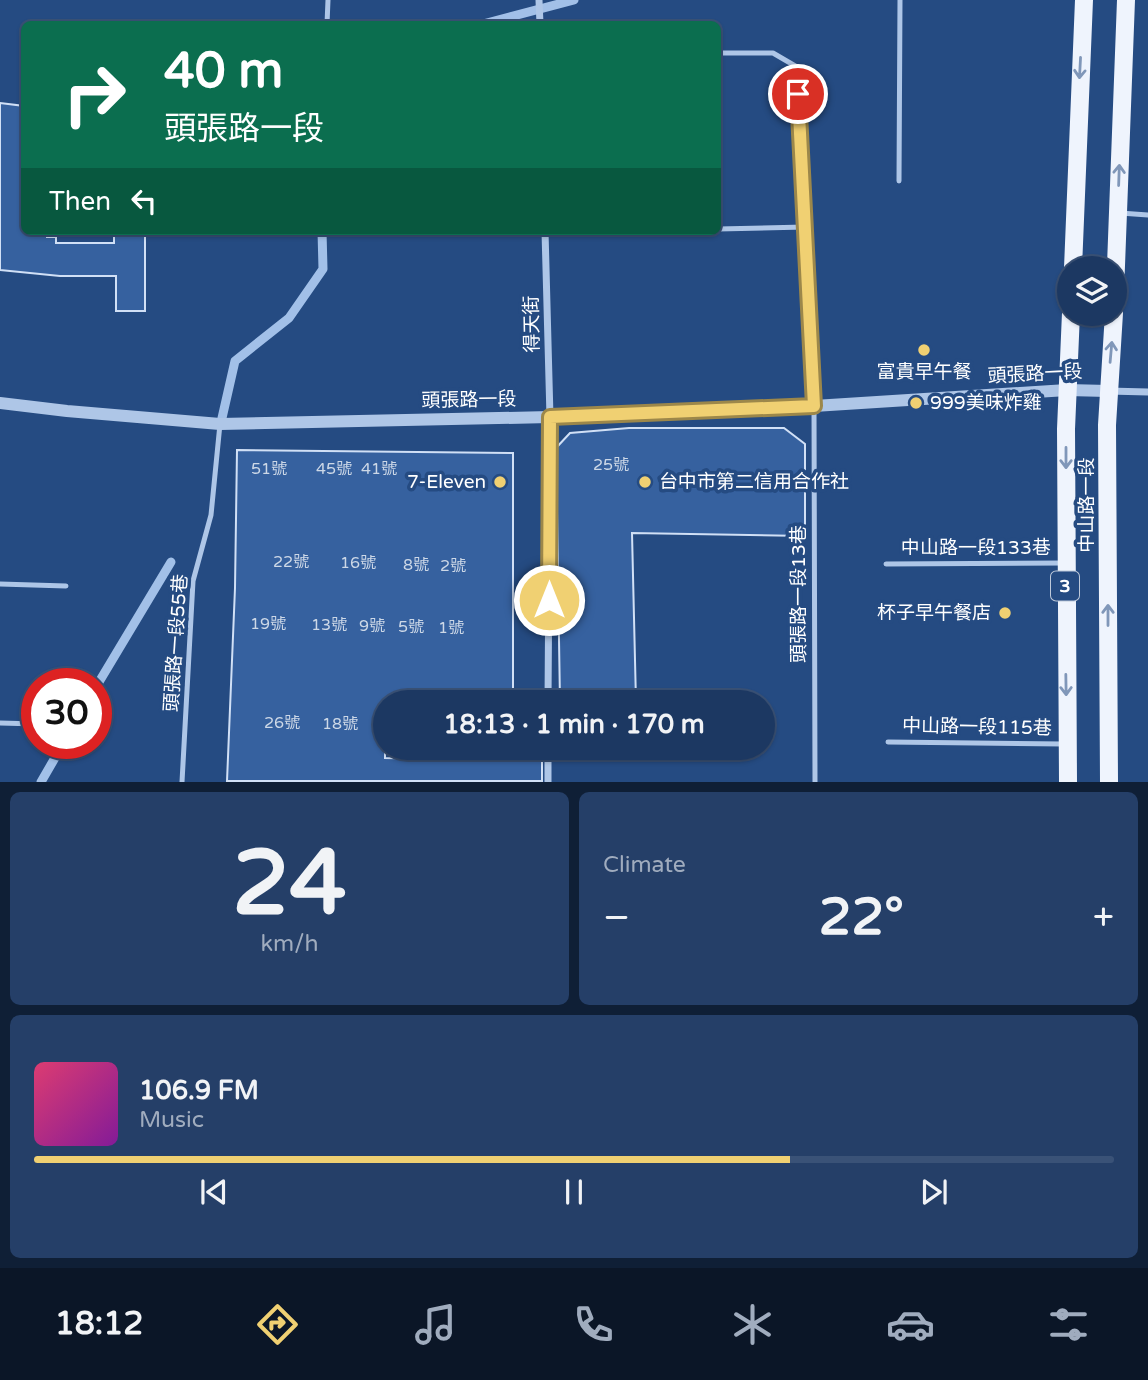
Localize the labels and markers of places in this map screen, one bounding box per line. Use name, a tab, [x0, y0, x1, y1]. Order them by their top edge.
pin	[768, 64, 828, 124]
marker: 富貴早午餐	[916, 342, 932, 358]
place label: 富貴早午餐	[876, 361, 972, 383]
place label: 999美味炸雞	[930, 392, 1042, 414]
marker: 999美味炸雞	[908, 395, 924, 411]
place label: 7-Eleven	[407, 471, 486, 493]
place label: 台中市第二信用合作社	[659, 471, 849, 493]
marker: 7-Eleven	[492, 474, 508, 490]
marker: 台中市第二信用合作社	[637, 474, 653, 490]
place label: 杯子早午餐店	[877, 602, 991, 624]
marker: 杯子早午餐店	[997, 605, 1013, 621]

